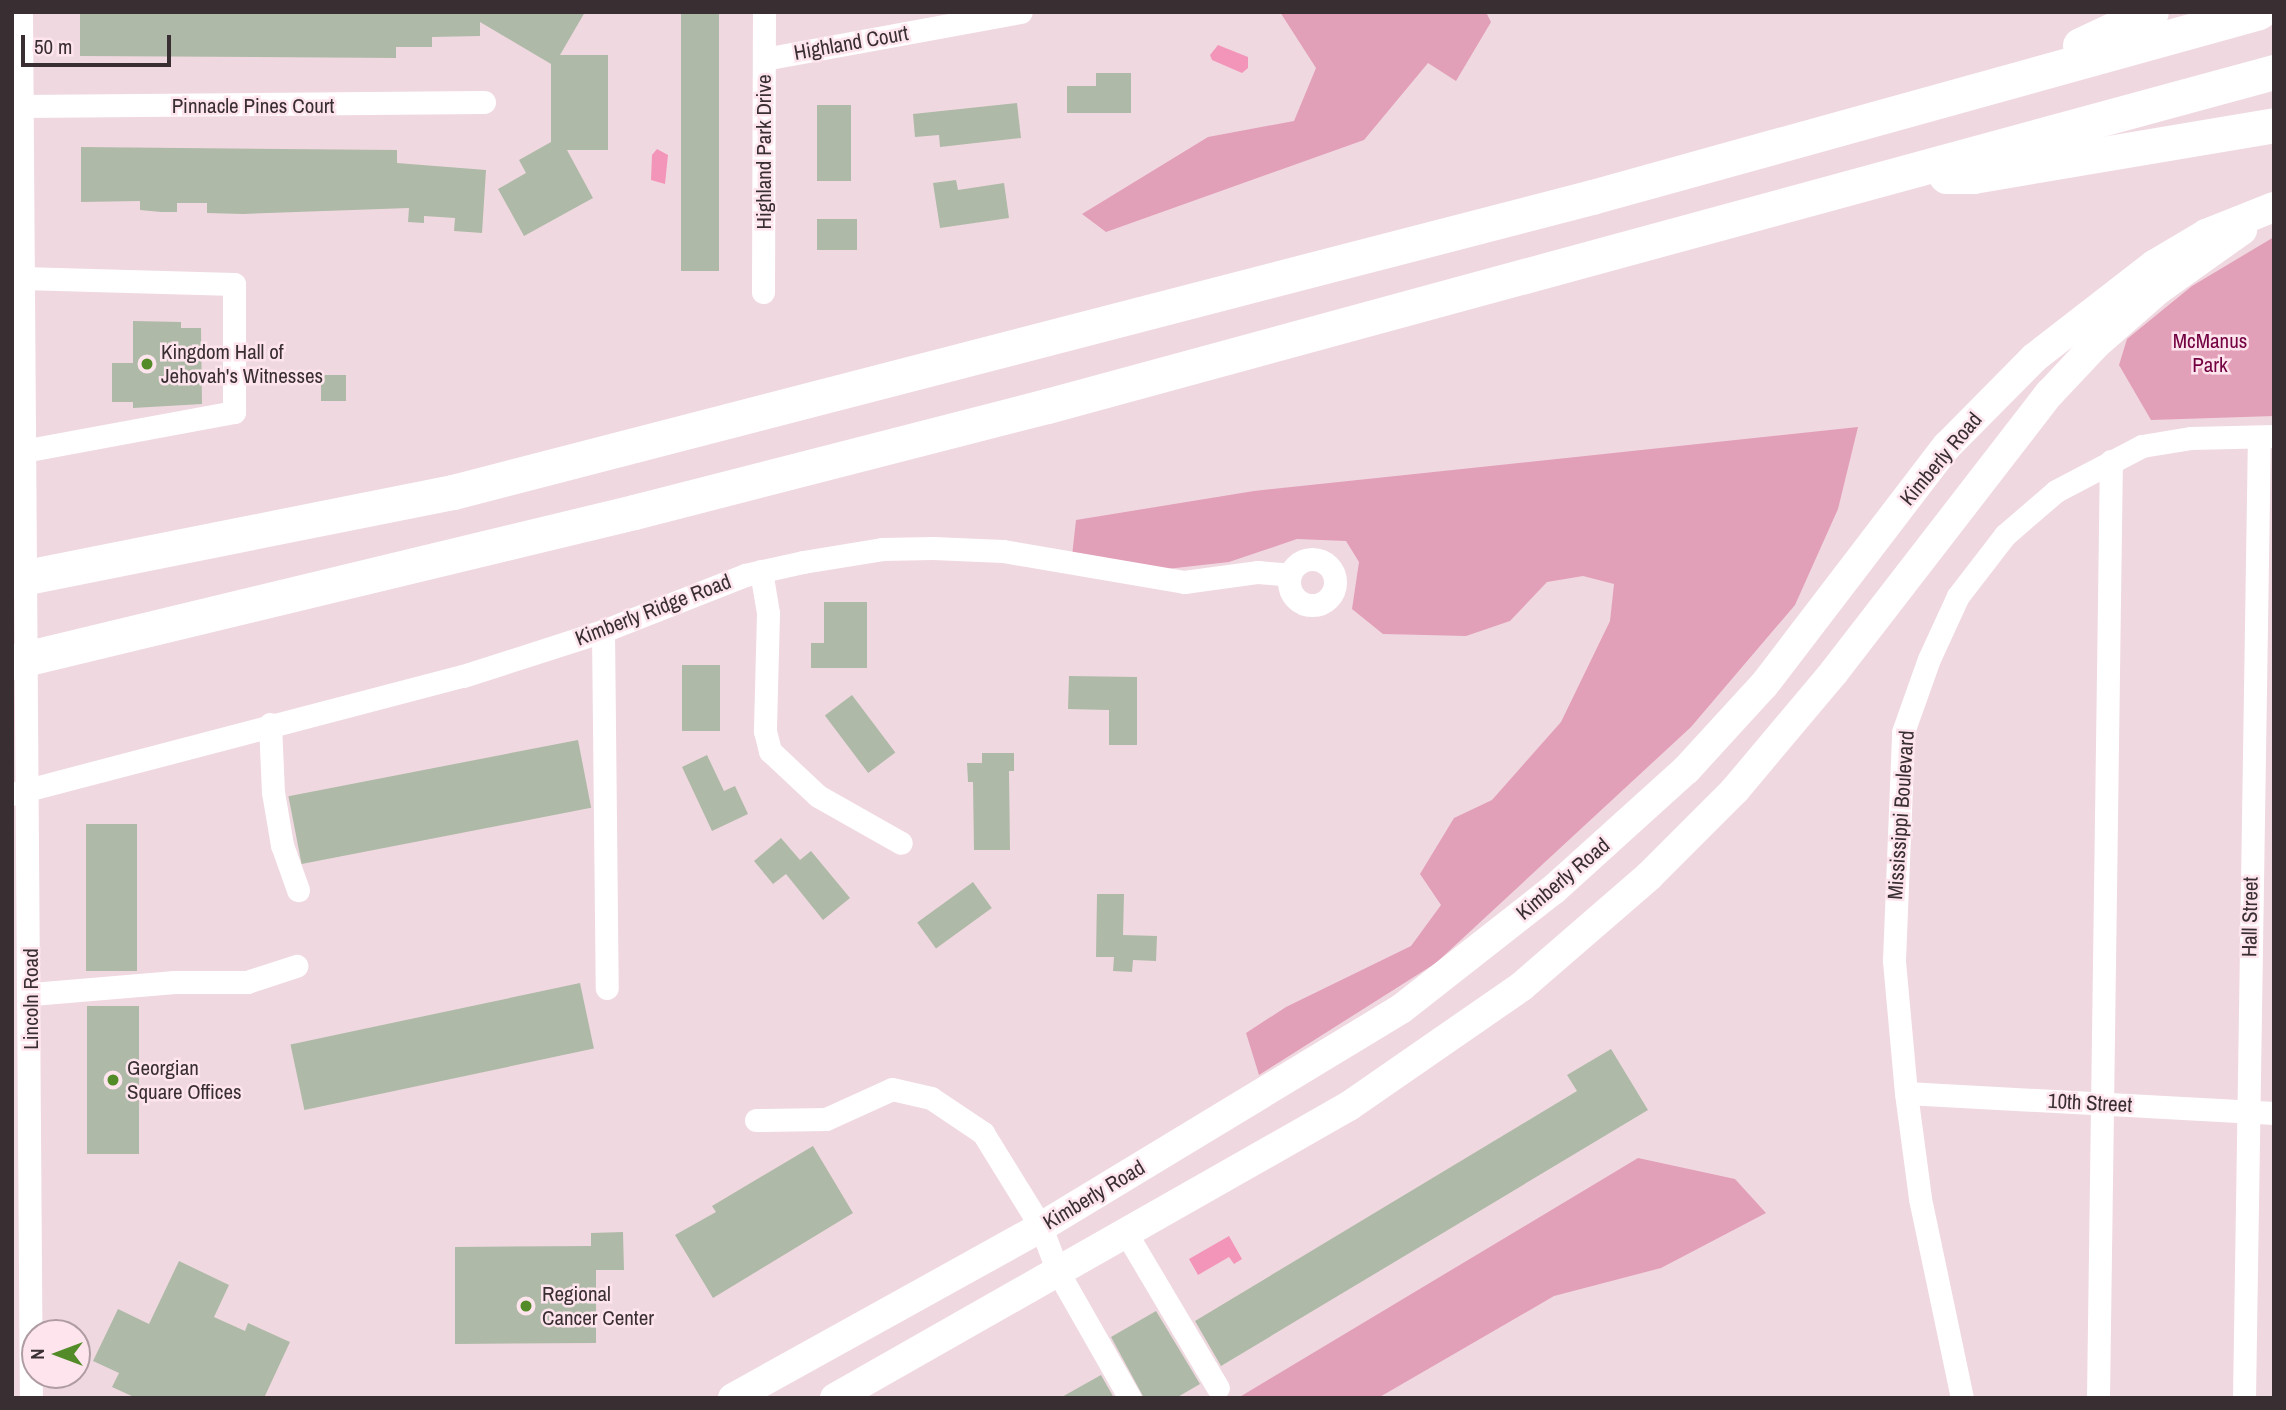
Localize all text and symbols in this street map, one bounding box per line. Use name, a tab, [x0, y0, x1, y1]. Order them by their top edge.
scale bar	[24, 21, 175, 65]
street label: Highland Court	[792, 21, 910, 65]
text: 50 m	[34, 32, 72, 61]
street label: Highland Park Drive	[751, 74, 777, 230]
street label: Pinnacle Pines Court	[172, 93, 334, 119]
park label: McManus Park	[2173, 328, 2247, 378]
place label: Kingdom Hall of Jehovah's Witnesses	[161, 339, 323, 389]
marker: Kingdom Hall of Jehovah's Witnesses	[139, 356, 155, 372]
street label: Kimberly Road	[1895, 407, 1987, 511]
street label: Kimberly Ridge Road	[572, 569, 734, 651]
street label: Mississippi Boulevard	[1883, 730, 1919, 900]
street label: Kimberly Road	[1511, 833, 1615, 925]
street label: Hall Street	[2237, 877, 2263, 957]
street label: Lincoln Road	[18, 948, 44, 1050]
place label: Georgian Square Offices	[127, 1055, 242, 1105]
marker: Georgian Square Offices	[105, 1072, 121, 1088]
street label: 10th Street	[2047, 1088, 2133, 1118]
street label: Kimberly Road	[1039, 1155, 1149, 1235]
place label: Regional Cancer Center	[542, 1281, 654, 1331]
marker: Regional Cancer Center	[516, 1296, 536, 1316]
north arrow	[21, 1319, 91, 1389]
text: N	[24, 1348, 50, 1360]

